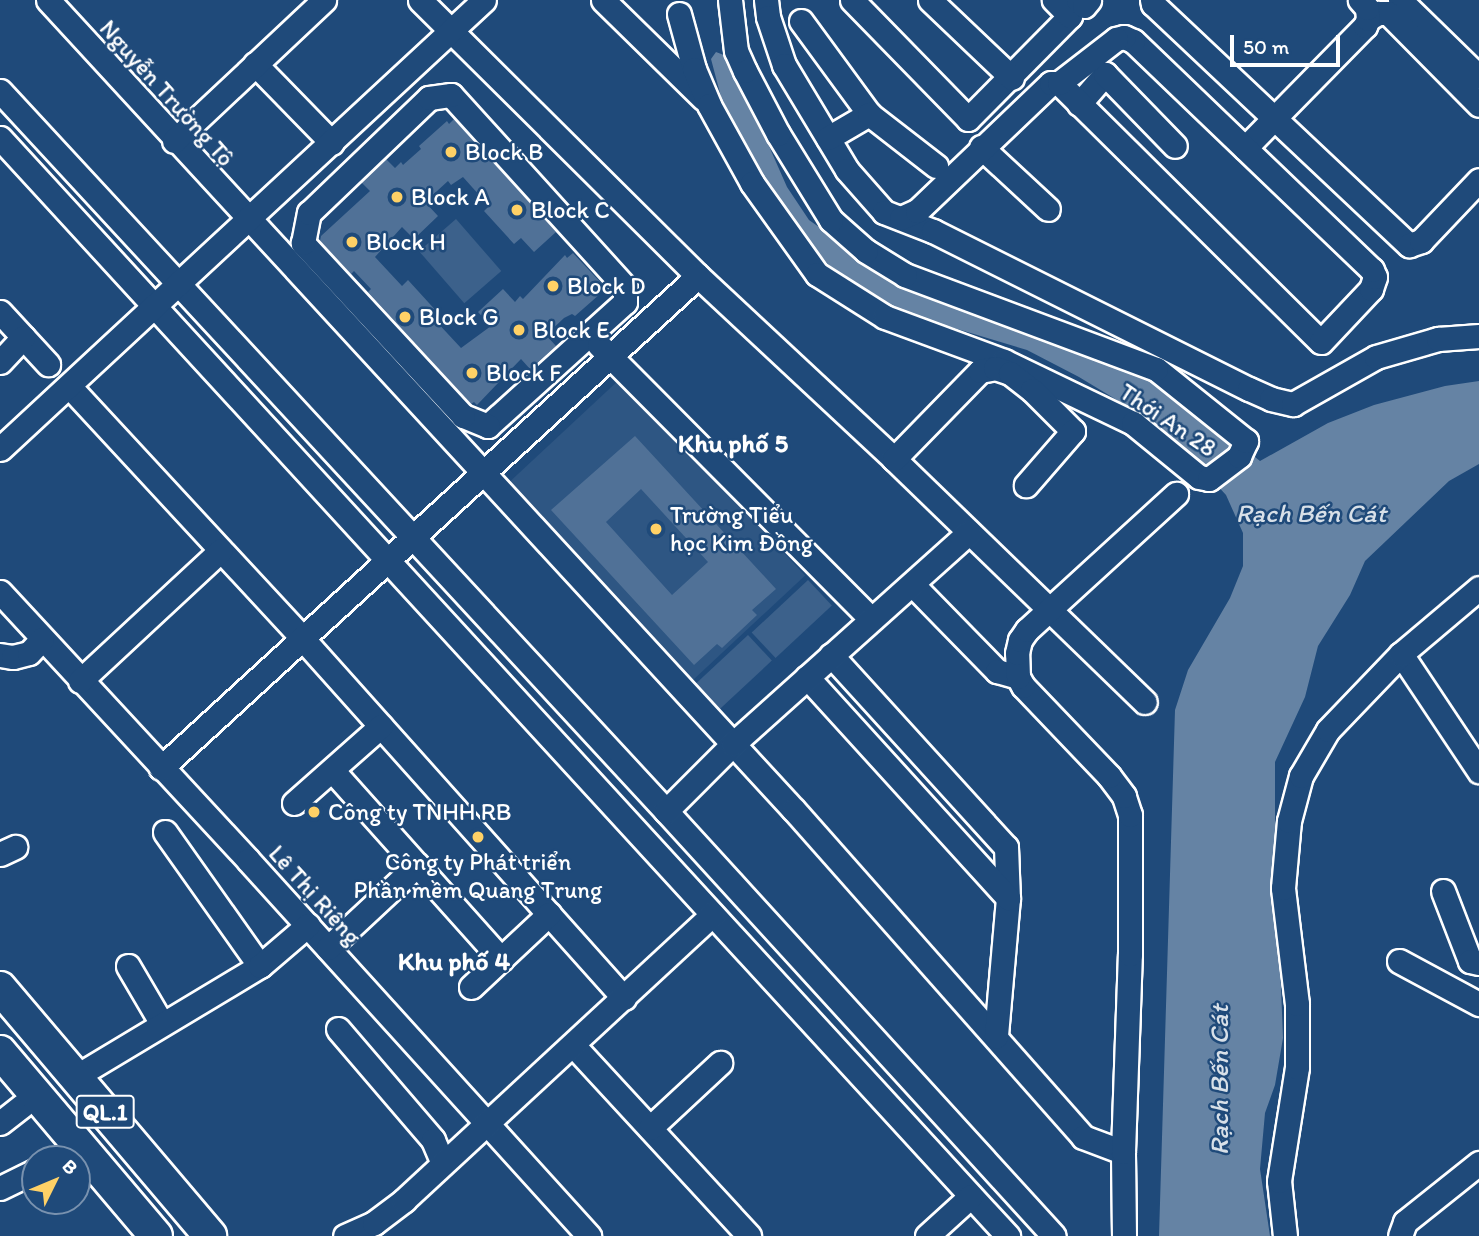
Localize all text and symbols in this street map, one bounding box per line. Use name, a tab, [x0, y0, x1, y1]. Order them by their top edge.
street label: Nguyễn Trường Tộ	[94, 14, 240, 172]
scale bar	[1234, 21, 1344, 65]
text: 50 m	[1243, 34, 1289, 59]
place label: Block B	[465, 138, 544, 166]
marker: Block B	[443, 144, 459, 160]
place label: Block A	[411, 183, 490, 211]
marker: Block A	[389, 189, 405, 205]
place label: Block C	[531, 196, 610, 224]
marker: Block C	[509, 202, 525, 218]
place label: Block H	[366, 228, 446, 256]
marker: Block H	[344, 234, 360, 250]
place label: Block D	[567, 272, 646, 300]
marker: Block D	[545, 278, 561, 294]
place label: Block G	[419, 303, 499, 331]
marker: Block G	[397, 309, 413, 325]
place label: Block E	[533, 316, 610, 344]
marker: Block E	[511, 322, 527, 338]
place label: Block F	[486, 359, 562, 387]
marker: Block F	[464, 365, 480, 381]
street label: Thới An 28	[1114, 377, 1222, 463]
district label: Khu phố 5	[678, 428, 788, 460]
water label: Rạch Bến Cát	[1236, 498, 1386, 530]
place label: Trường Tiểu học Kim Đồng	[670, 501, 813, 557]
marker: Trường Tiểu học Kim Đồng	[648, 521, 664, 537]
place label: Công ty TNHH RB	[328, 798, 510, 826]
marker: Công ty TNHH RB	[306, 804, 322, 820]
marker: Công ty Phát triển Phần mềm Quang Trung	[470, 829, 486, 845]
street label: Lê Thị Riêng	[263, 839, 367, 951]
place label: Công ty Phát triển Phần mềm Quang Trung	[354, 848, 602, 904]
district label: Khu phố 4	[398, 946, 510, 978]
water label: Rạch Bến Cát	[1204, 1005, 1236, 1155]
road number: QL.1	[75, 1092, 135, 1132]
north arrow	[21, 1145, 91, 1215]
text: B	[58, 1154, 83, 1179]

